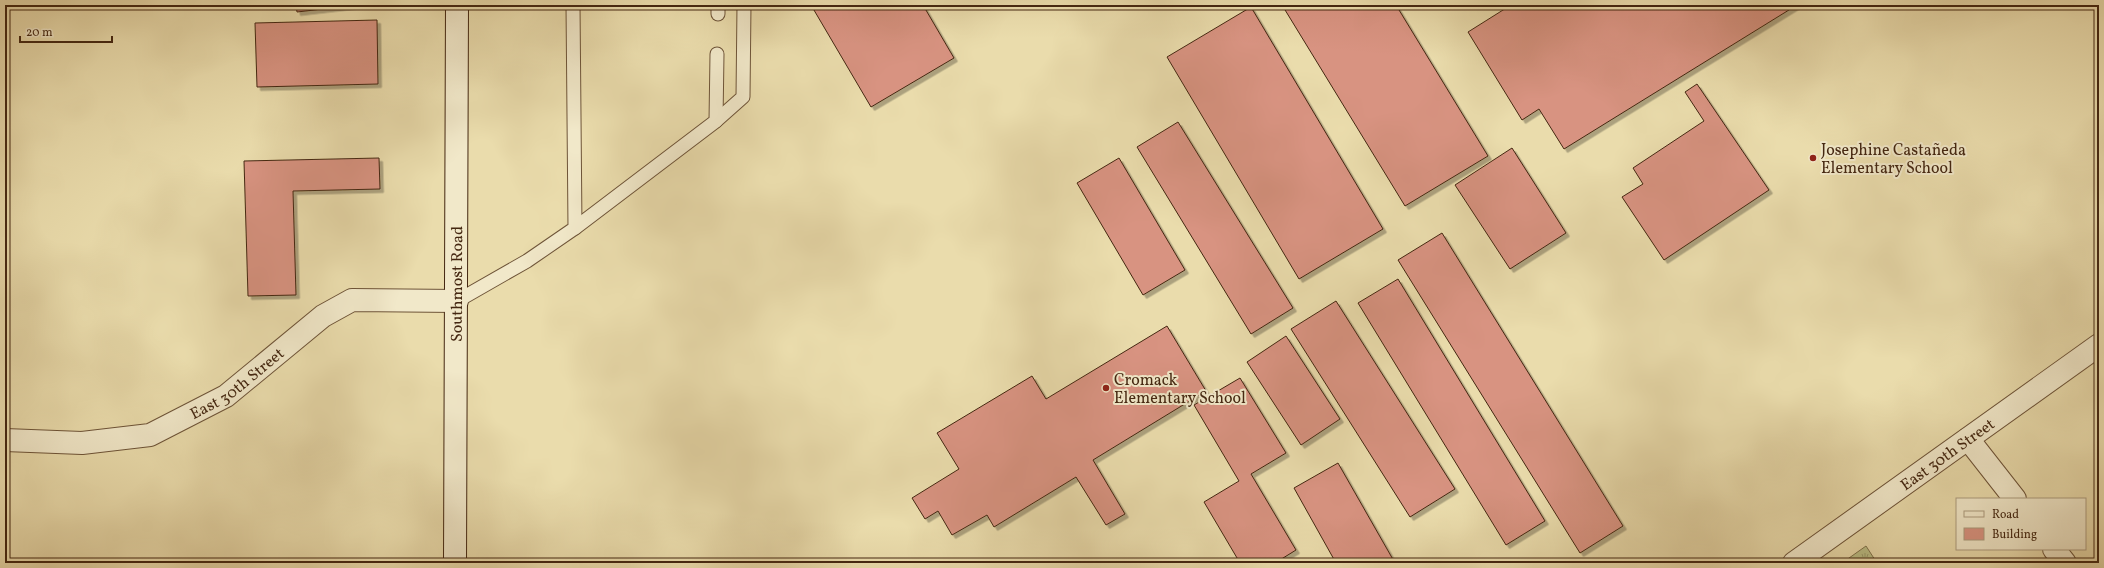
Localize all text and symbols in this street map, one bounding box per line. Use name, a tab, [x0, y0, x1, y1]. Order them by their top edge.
scale bar	[20, 18, 112, 44]
text: 20 m	[26, 25, 53, 41]
place label: Josephine Castañeda Elementary School	[1821, 140, 1966, 180]
marker: Josephine Castañeda Elementary School	[1808, 153, 1818, 163]
street label: Southmost Road	[447, 226, 469, 342]
street label: East 30th Street	[187, 343, 290, 426]
place label: Cromack Elementary School	[1114, 370, 1246, 410]
marker: Cromack Elementary School	[1101, 383, 1111, 393]
street label: East 30th Street	[1896, 414, 2000, 497]
legend	[1956, 498, 2086, 550]
text: Road	[1992, 507, 2019, 523]
text: Building	[1992, 527, 2037, 543]

